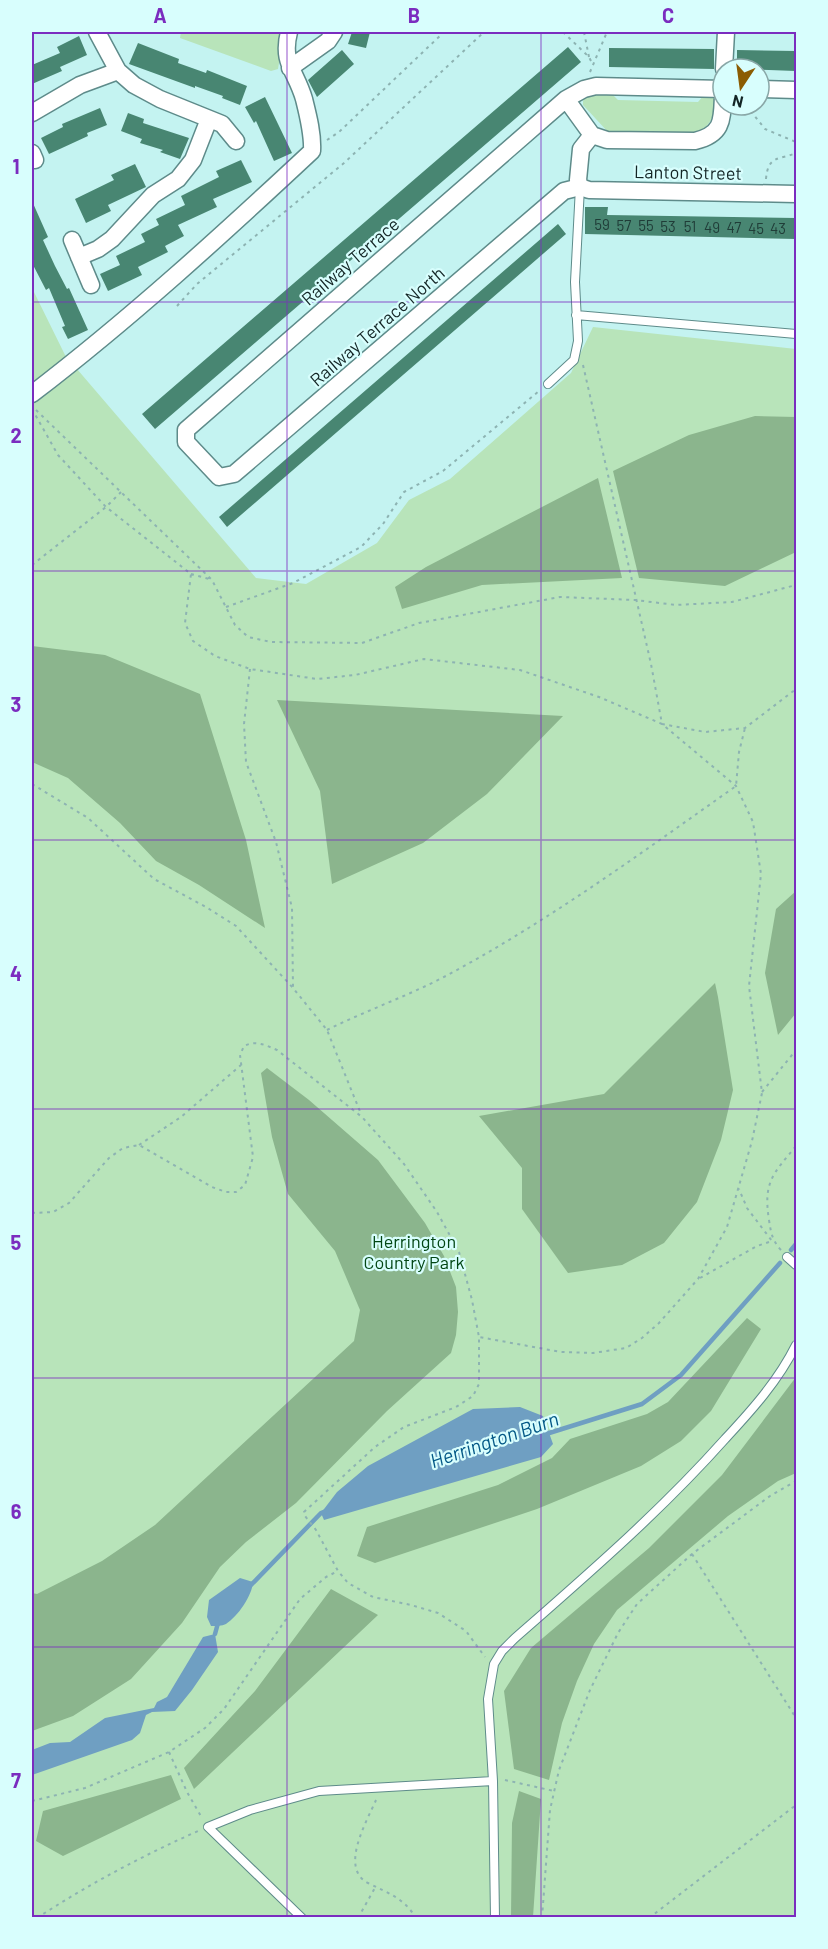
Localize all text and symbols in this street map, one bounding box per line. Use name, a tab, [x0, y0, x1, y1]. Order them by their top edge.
text: A	[153, 3, 167, 27]
text: B	[408, 3, 420, 27]
text: C	[662, 3, 674, 27]
north arrow	[711, 57, 771, 117]
text: N	[730, 92, 745, 113]
text: 1	[12, 154, 20, 178]
street label: Lanton Street	[634, 160, 742, 184]
street label: Railway Terrace	[297, 213, 403, 309]
house number: 59	[594, 215, 610, 233]
house number: 57	[617, 216, 631, 234]
house number: 55	[638, 216, 654, 234]
house number: 53	[660, 217, 676, 235]
house number: 51	[684, 217, 696, 235]
house number: 49	[704, 218, 720, 236]
house number: 47	[727, 218, 741, 236]
house number: 45	[748, 219, 764, 237]
house number: 43	[770, 219, 786, 237]
street label: Railway Terrace North	[305, 262, 449, 390]
text: 2	[10, 423, 22, 447]
text: 3	[11, 692, 21, 716]
text: 4	[10, 961, 22, 985]
text: 5	[11, 1230, 22, 1254]
park label: Herrington Country Park	[364, 1230, 464, 1273]
water label: Herrington Burn	[427, 1406, 561, 1472]
text: 6	[11, 1499, 22, 1523]
text: 7	[11, 1768, 21, 1792]

